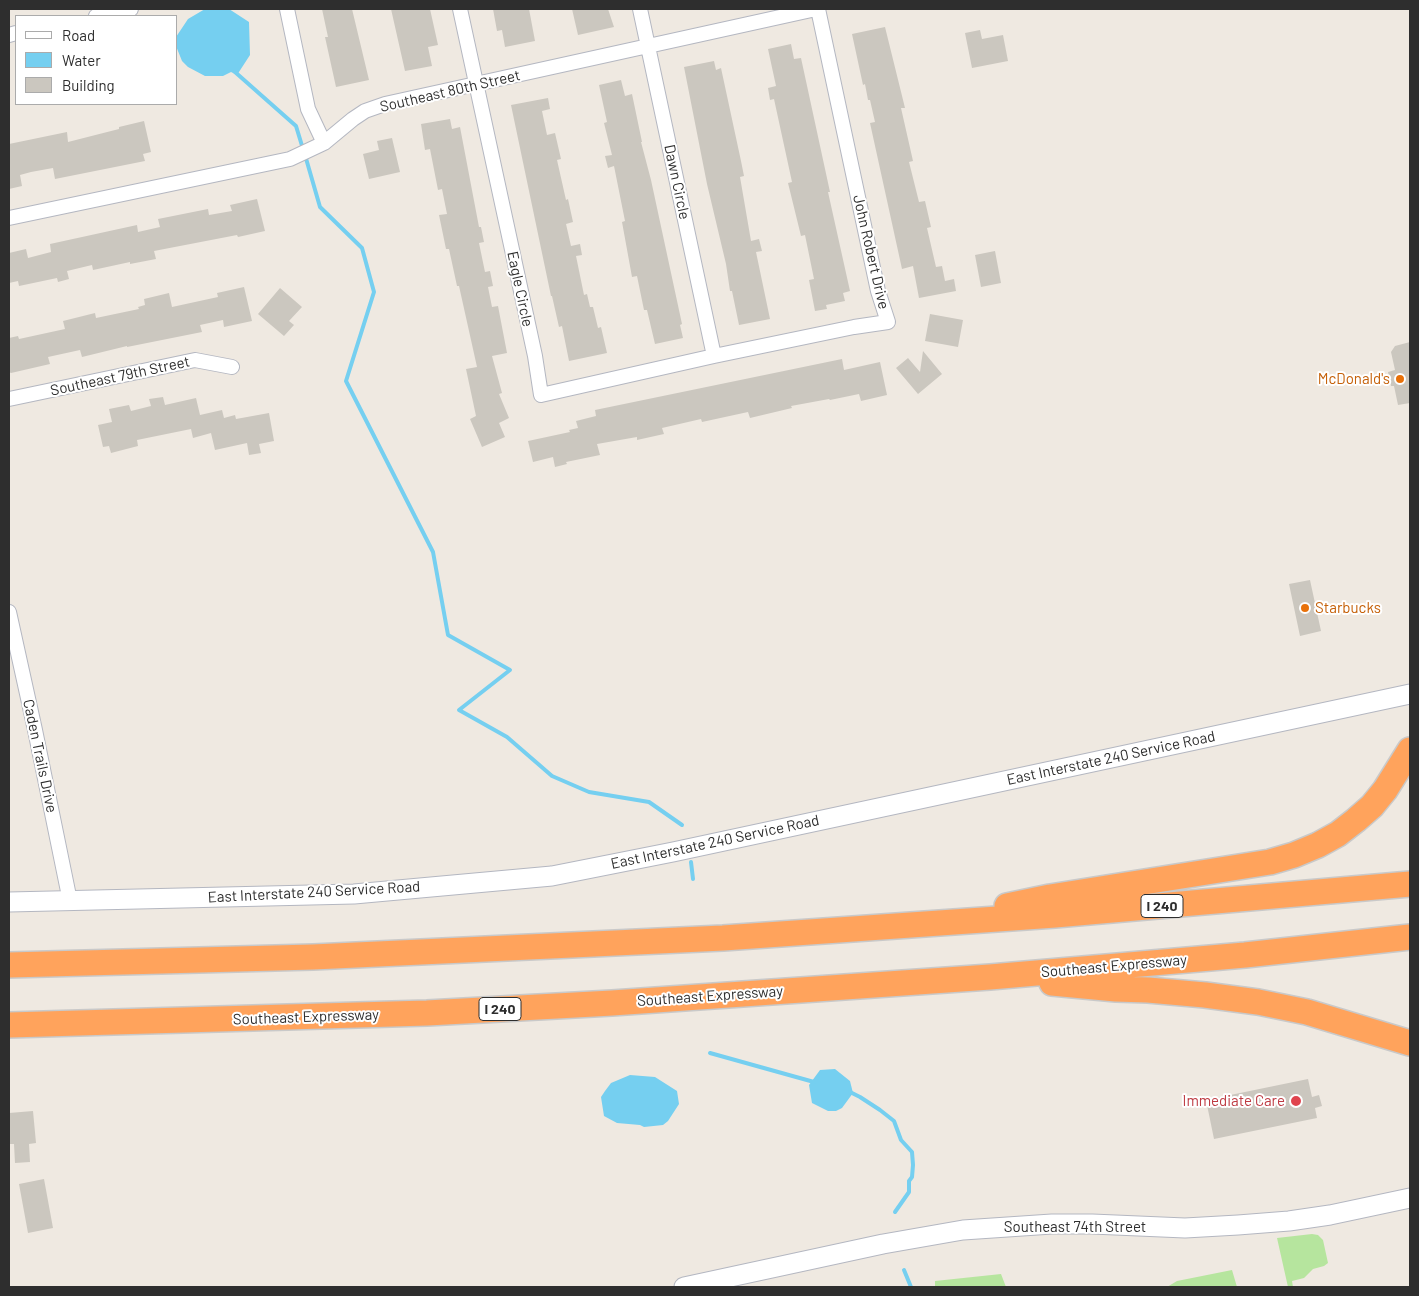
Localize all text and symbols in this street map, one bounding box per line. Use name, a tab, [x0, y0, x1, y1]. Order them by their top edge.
legend	[15, 15, 178, 105]
text: Road	[62, 26, 95, 44]
text: Water	[62, 51, 101, 69]
street label: Southeast 80th Street	[378, 66, 522, 116]
text: Building	[62, 76, 115, 94]
street label: Dawn Circle	[660, 143, 694, 221]
street label: John Robert Drive	[849, 193, 893, 311]
street label: Eagle Circle	[503, 250, 537, 328]
street label: Southeast 79th Street	[49, 352, 191, 400]
place label: McDonald's	[1318, 370, 1390, 388]
marker: McDonald's	[1394, 373, 1406, 385]
place label: Starbucks	[1315, 599, 1381, 617]
marker: Starbucks	[1299, 602, 1311, 614]
street label: Caden Trails Drive	[19, 698, 61, 814]
street label: East Interstate 240 Service Road	[1005, 727, 1217, 789]
street label: East Interstate 240 Service Road	[609, 811, 821, 873]
street label: East Interstate 240 Service Road	[207, 877, 421, 907]
road number: I 240	[1141, 894, 1183, 918]
street label: Southeast Expressway	[1040, 951, 1188, 981]
street label: Southeast Expressway	[636, 982, 784, 1010]
road number: I 240	[479, 998, 521, 1021]
street label: Southeast Expressway	[233, 1005, 379, 1029]
place label: Immediate Care	[1183, 1092, 1285, 1110]
marker: Immediate Care	[1289, 1094, 1303, 1108]
street label: Southeast 74th Street	[1004, 1218, 1146, 1236]

